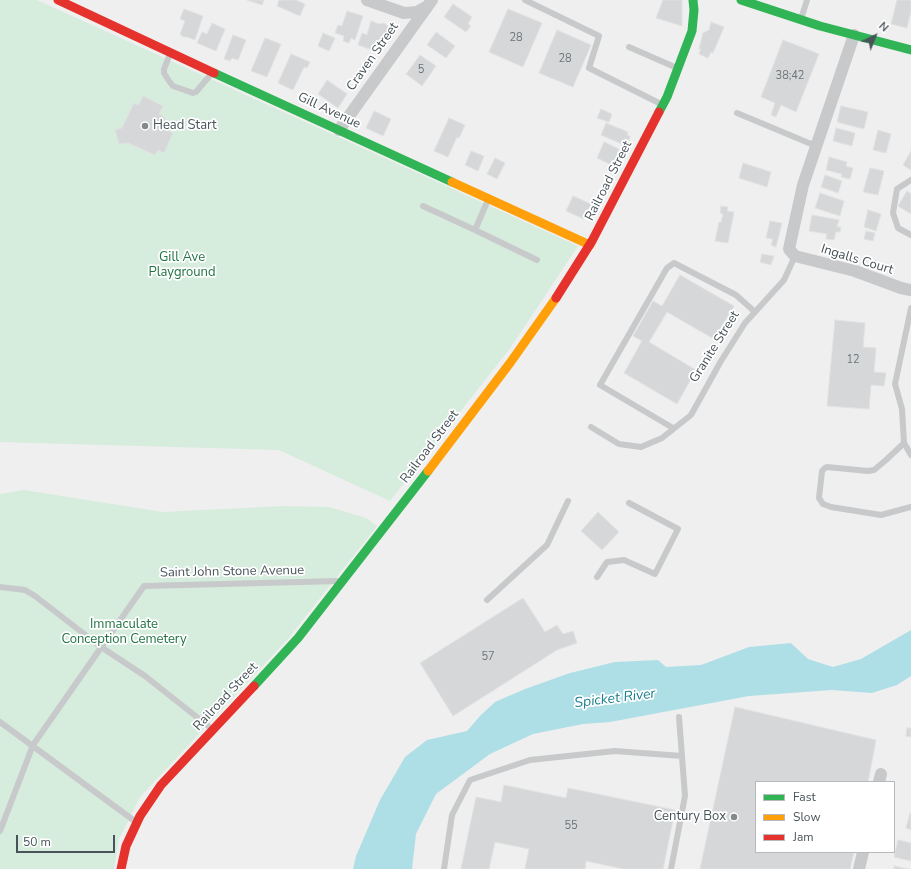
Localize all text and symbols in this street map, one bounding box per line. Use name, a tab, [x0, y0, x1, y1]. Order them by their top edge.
north arrow	[855, 16, 895, 56]
text: N	[875, 19, 892, 35]
street label: Craven Street	[344, 20, 402, 94]
house number: 28	[509, 31, 523, 45]
house number: 28	[558, 52, 572, 66]
house number: 5	[418, 63, 424, 77]
house number: 38;42	[776, 69, 804, 83]
street label: Gill Avenue	[295, 90, 363, 132]
place label: Head Start	[153, 118, 217, 134]
marker: Head Start	[140, 121, 150, 131]
street label: Railroad Street	[582, 138, 636, 224]
street label: Ingalls Court	[819, 242, 895, 278]
park label: Gill Ave Playground	[148, 250, 216, 281]
street label: Granite Street	[687, 308, 743, 386]
house number: 12	[846, 353, 860, 367]
street label: Railroad Street	[397, 407, 463, 487]
street label: Saint John Stone Avenue	[160, 563, 304, 581]
park label: Immaculate Conception Cemetery	[61, 617, 187, 648]
house number: 57	[481, 650, 495, 664]
street label: Railroad Street	[190, 660, 262, 734]
water label: Spicket River	[574, 686, 656, 712]
legend	[755, 781, 895, 853]
text: Fast	[793, 789, 816, 805]
place label: Century Box	[654, 809, 726, 825]
text: Slow	[793, 809, 821, 825]
marker: Century Box	[729, 812, 739, 822]
house number: 55	[564, 819, 578, 833]
scale bar	[18, 827, 117, 853]
text: Jam	[793, 829, 814, 845]
text: 50 m	[23, 834, 51, 850]

